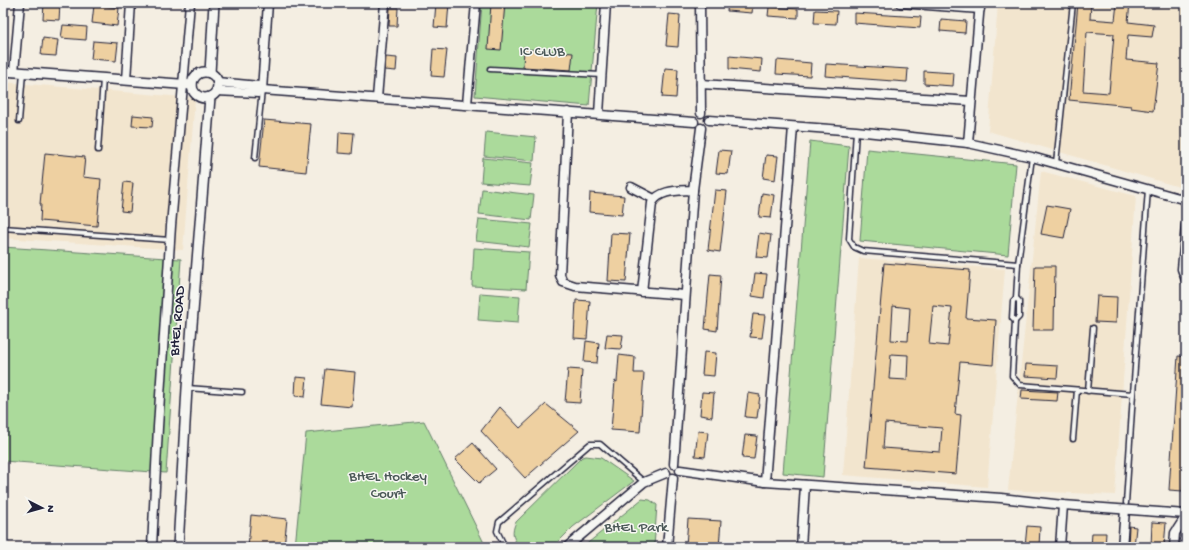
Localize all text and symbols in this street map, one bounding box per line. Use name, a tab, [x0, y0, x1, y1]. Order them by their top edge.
park label: IC CLUB	[519, 43, 565, 61]
street label: BHEL ROAD	[166, 285, 190, 358]
park label: BHEL Hockey Court	[348, 468, 428, 503]
north arrow	[22, 488, 62, 528]
text: N	[44, 505, 56, 513]
park label: BHEL Park	[603, 519, 669, 537]

